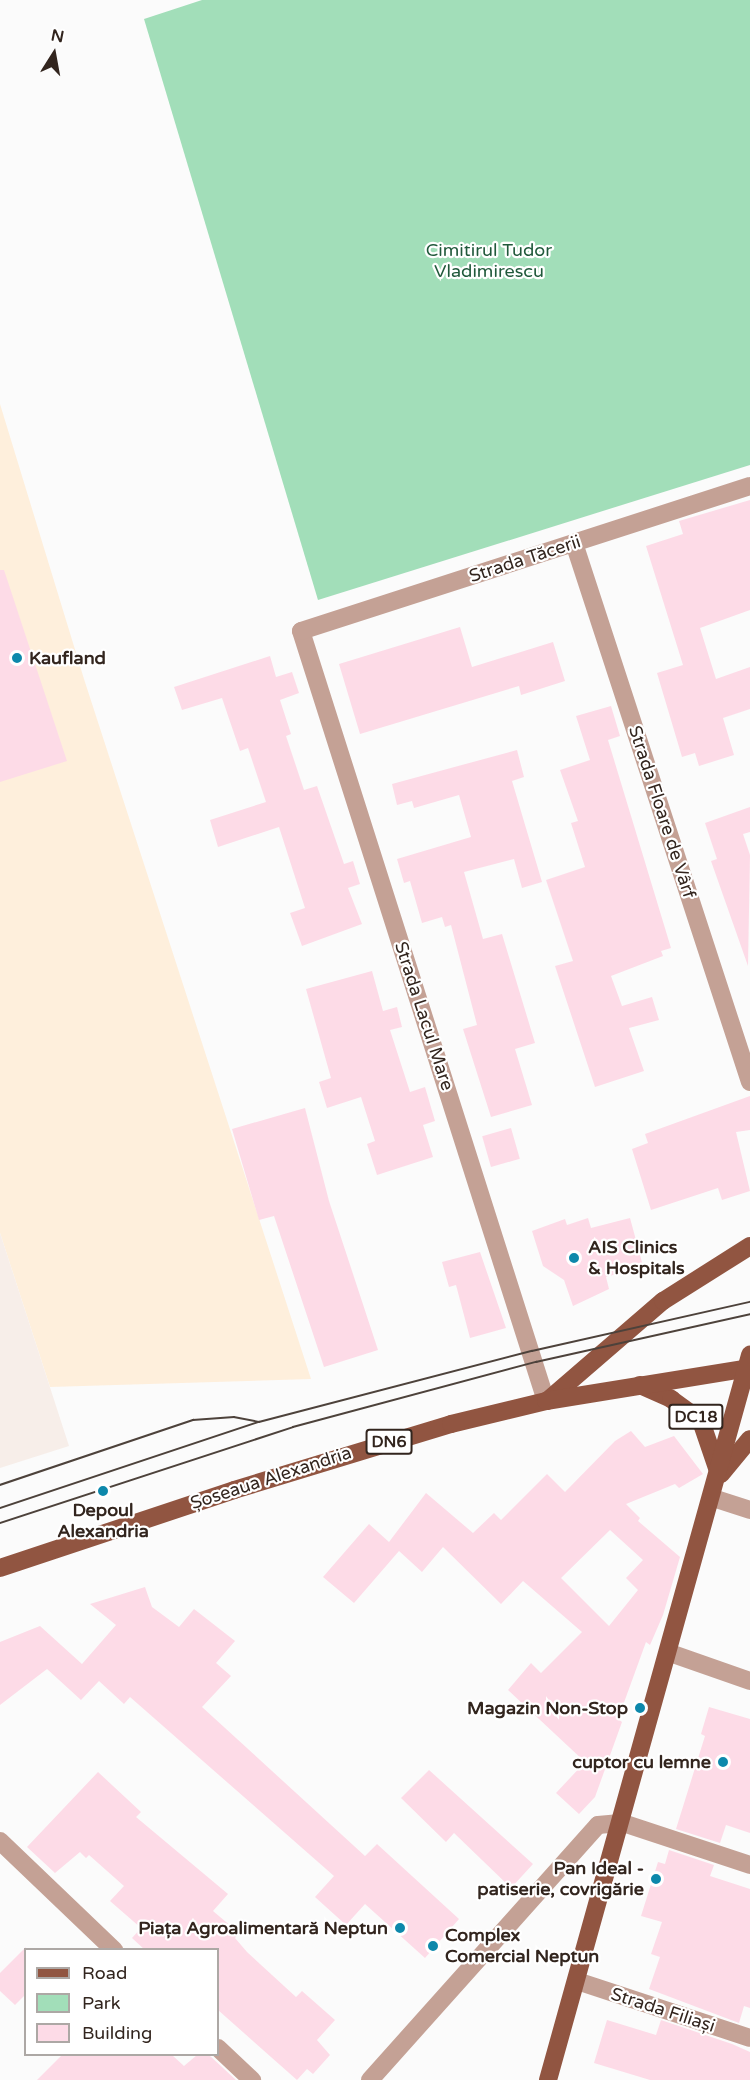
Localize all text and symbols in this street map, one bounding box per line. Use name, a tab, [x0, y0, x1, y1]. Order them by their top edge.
north arrow	[24, 24, 84, 84]
text: N	[49, 25, 66, 47]
park label: Cimitirul Tudor Vladimirescu	[426, 240, 552, 282]
street label: Strada Tăcerii	[467, 531, 583, 587]
place label: Kaufland	[29, 647, 106, 669]
marker: Kaufland	[10, 651, 24, 665]
street label: Strada Floare de Vârf	[624, 723, 700, 901]
street label: Strada Lacul Mare	[390, 939, 458, 1093]
place label: AIS Clinics & Hospitals	[588, 1237, 685, 1280]
marker: AIS Clinics & Hospitals	[565, 1249, 583, 1267]
road number: DC18	[668, 1404, 724, 1430]
road number: DN6	[365, 1429, 413, 1455]
street label: Șoseaua Alexandria	[188, 1442, 354, 1514]
marker: Depoul Alexandria	[96, 1484, 110, 1498]
place label: Depoul Alexandria	[57, 1500, 149, 1543]
place label: Magazin Non-Stop	[467, 1697, 628, 1719]
marker: Magazin Non-Stop	[633, 1701, 647, 1715]
place label: cuptor cu lemne	[572, 1751, 711, 1773]
marker: cuptor cu lemne	[716, 1755, 730, 1769]
place label: Pan Ideal - patiserie, covrigărie	[477, 1858, 644, 1900]
marker: Pan Ideal - patiserie, covrigărie	[649, 1872, 663, 1886]
place label: Piața Agroalimentară Neptun	[138, 1917, 388, 1939]
marker: Piața Agroalimentară Neptun	[393, 1921, 407, 1935]
place label: Complex Comercial Neptun	[445, 1925, 599, 1968]
marker: Complex Comercial Neptun	[426, 1939, 440, 1953]
legend	[24, 1948, 219, 2056]
text: Road	[82, 1962, 127, 1984]
street label: Strada Filiași	[608, 1983, 718, 2037]
text: Park	[82, 1992, 120, 2014]
text: Building	[82, 2022, 152, 2044]

